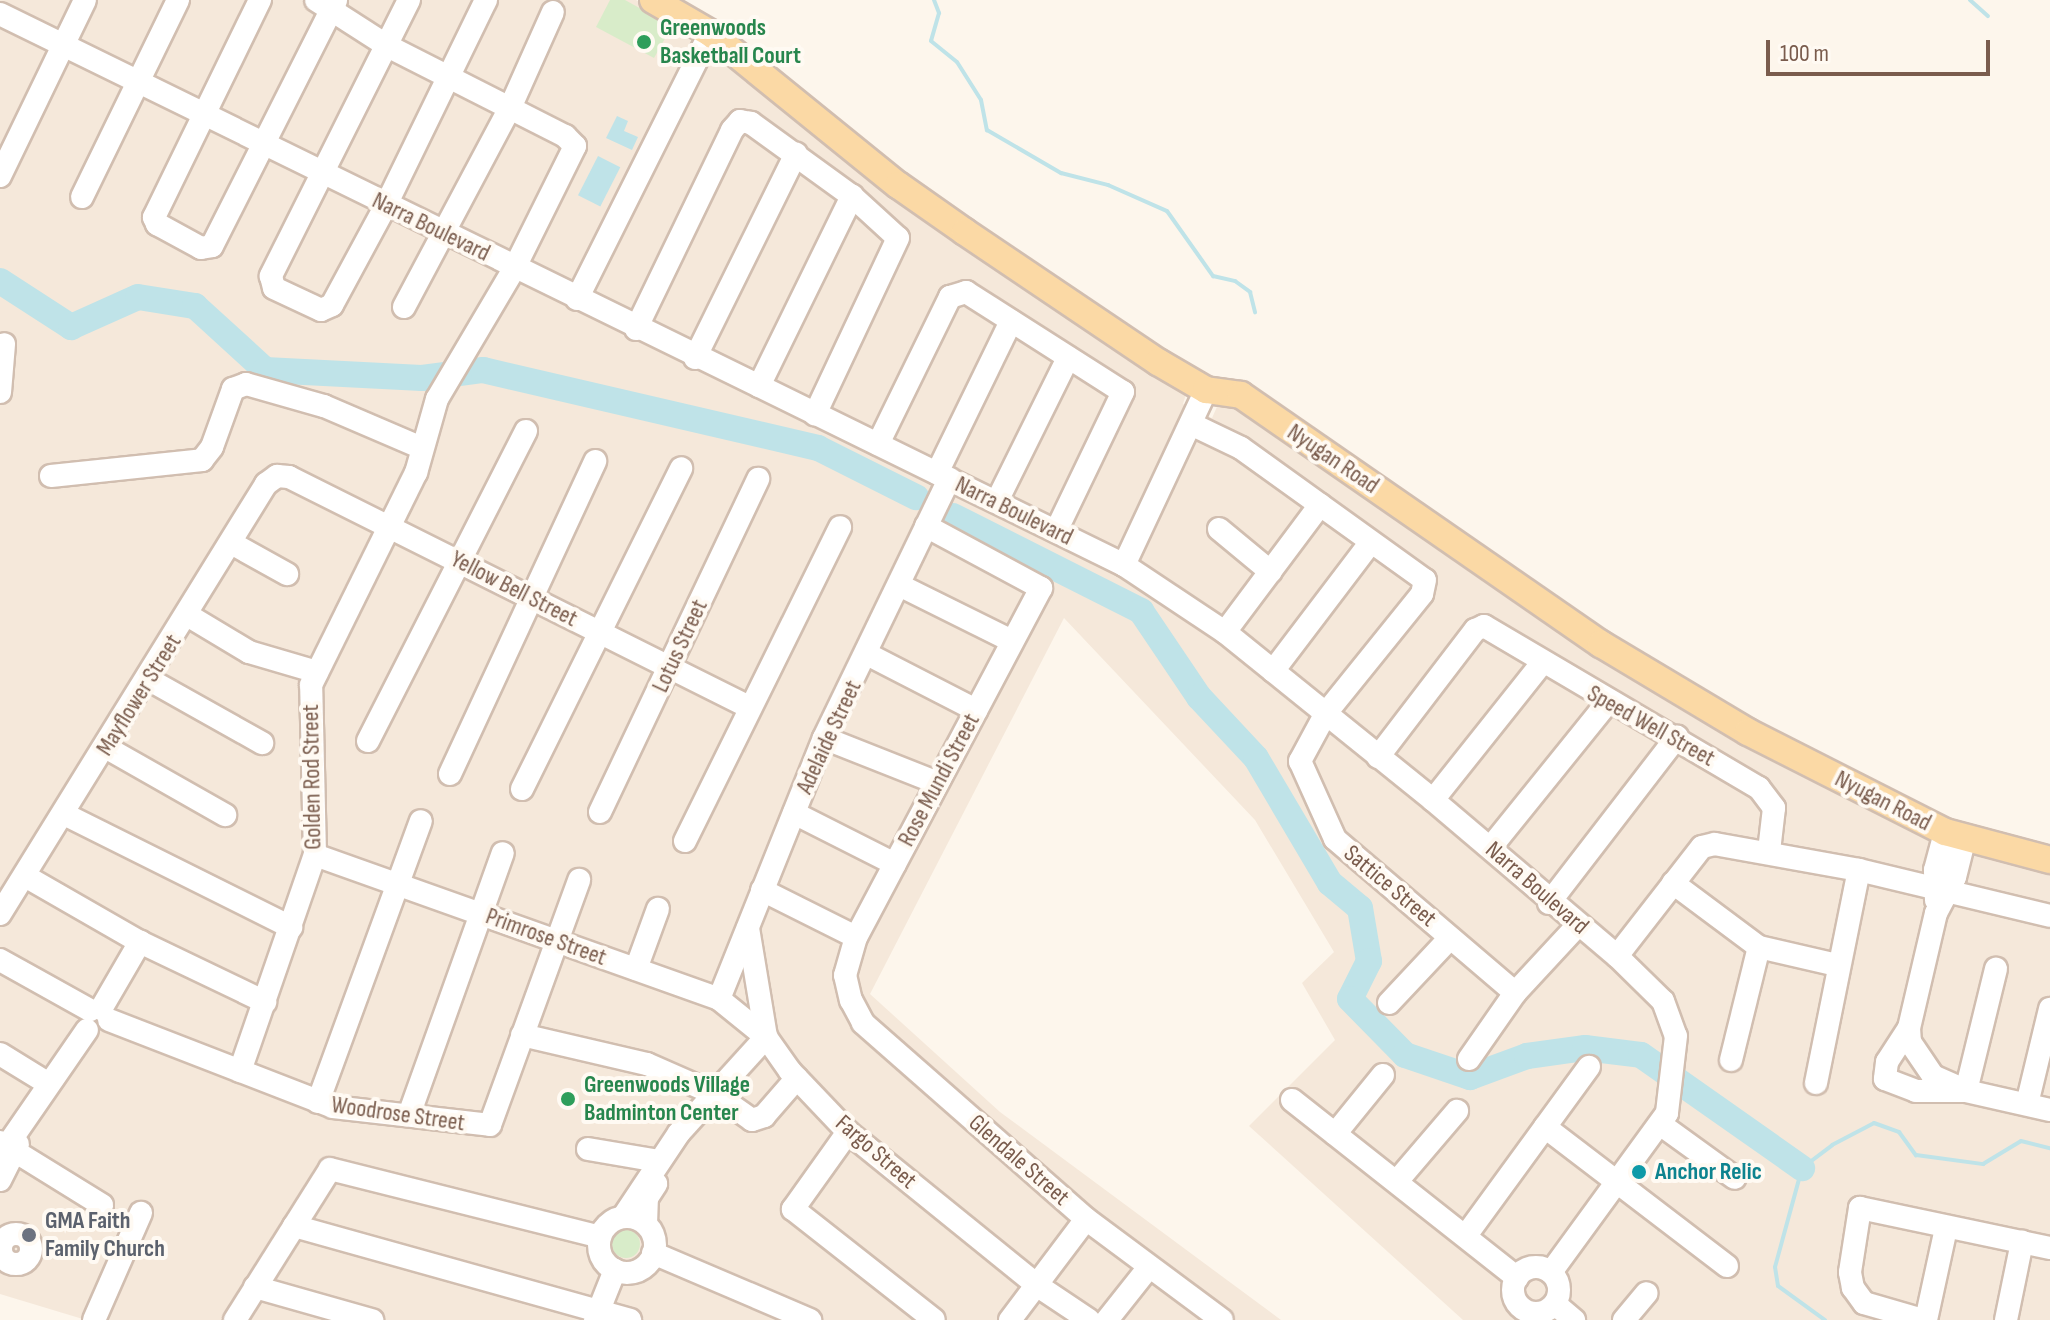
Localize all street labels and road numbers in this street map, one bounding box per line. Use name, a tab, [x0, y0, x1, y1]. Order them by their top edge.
street label: Narra Boulevard	[368, 186, 494, 268]
street label: Nyugan Road	[1282, 418, 1384, 500]
street label: Narra Boulevard	[951, 470, 1077, 552]
street label: Yellow Bell Street	[446, 545, 582, 633]
street label: Lotus Street	[646, 595, 714, 697]
street label: Mayflower Street	[90, 629, 188, 761]
street label: Adelaide Street	[790, 676, 868, 798]
street label: Speed Well Street	[1582, 679, 1720, 773]
street label: Golden Rod Street	[296, 704, 328, 850]
street label: Rose Mundi Street	[892, 709, 986, 851]
street label: Nyugan Road	[1830, 765, 1936, 837]
street label: Narra Boulevard	[1480, 835, 1594, 941]
street label: Sattice Street	[1338, 839, 1442, 933]
street label: Primrose Street	[482, 902, 610, 972]
street label: Woodrose Street	[329, 1090, 467, 1138]
street label: Glendale Street	[963, 1108, 1075, 1212]
street label: Fargo Street	[830, 1109, 922, 1195]

